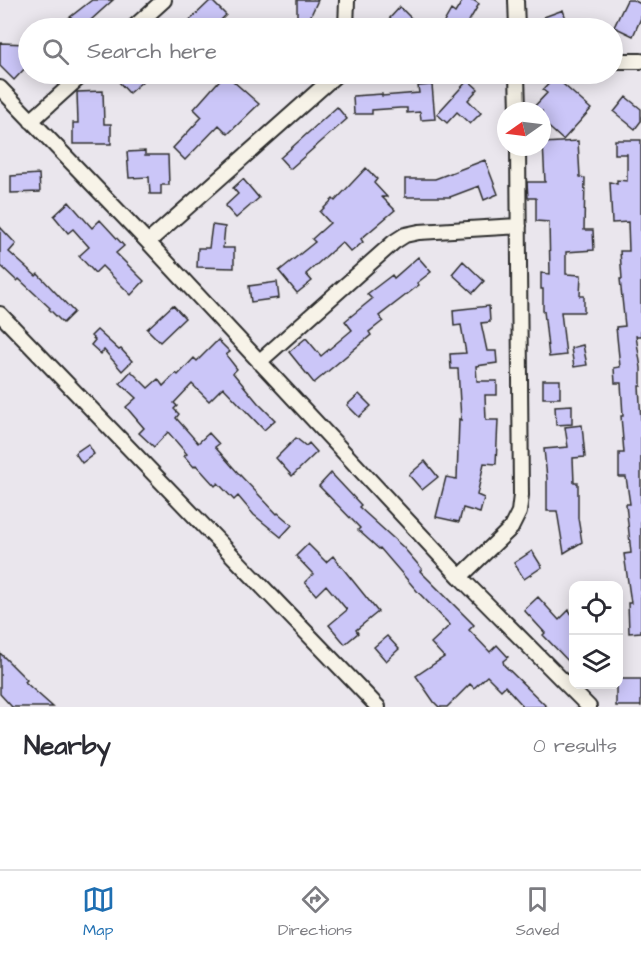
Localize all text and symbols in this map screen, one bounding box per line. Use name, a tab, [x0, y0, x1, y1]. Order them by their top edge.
search box	[18, 18, 623, 84]
icon: search	[39, 35, 72, 68]
text: Search here	[87, 36, 217, 67]
north arrow	[497, 102, 551, 156]
map controls	[569, 581, 623, 689]
button: locate	[569, 581, 623, 635]
button: layers	[569, 635, 623, 689]
text: Nearby	[24, 728, 111, 764]
text: 0 results	[533, 732, 617, 760]
tab: Map	[82, 883, 115, 941]
tab: Directions	[278, 883, 352, 941]
tab: Saved	[516, 883, 559, 941]

